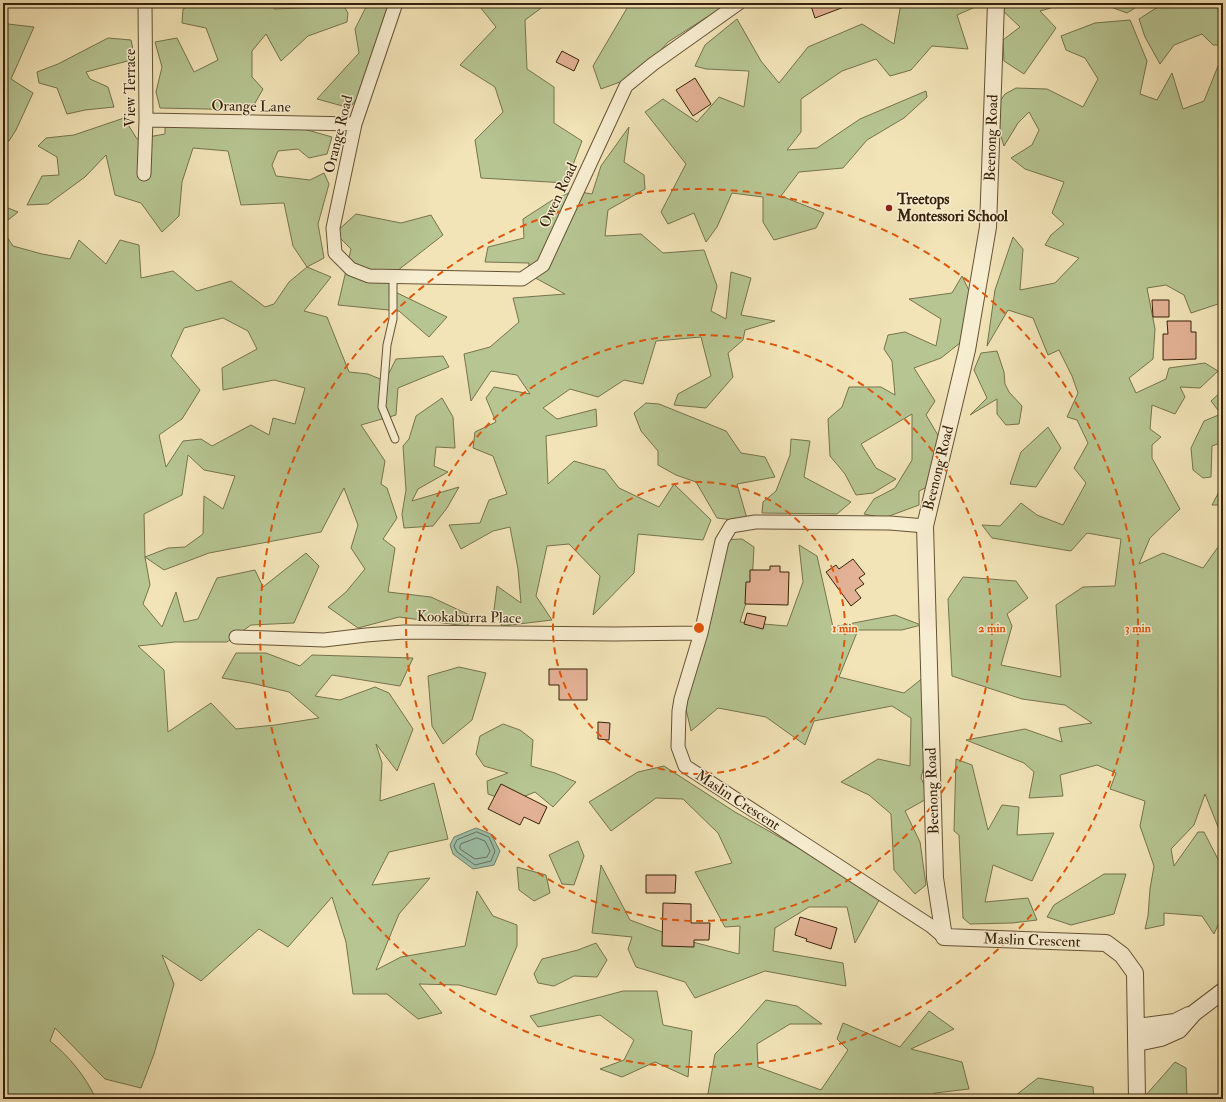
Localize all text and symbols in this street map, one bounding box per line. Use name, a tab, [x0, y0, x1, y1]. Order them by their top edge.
street label: View Terrace	[121, 49, 140, 127]
street label: Orange Road	[320, 92, 358, 175]
street label: Beenong Road	[980, 94, 1003, 182]
street label: Orange Lane	[211, 96, 291, 117]
street label: Owen Road	[535, 159, 582, 231]
place label: Treetops Montessori School	[896, 190, 1008, 226]
marker: Treetops Montessori School	[884, 203, 894, 213]
street label: Beenong Road	[919, 423, 958, 513]
street label: Kookaburra Place	[417, 607, 521, 628]
centre of rings	[692, 621, 706, 635]
text: 1 min	[832, 621, 859, 636]
text: 2 min	[978, 621, 1006, 636]
text: 3 min	[1125, 621, 1152, 636]
street label: Beenong Road	[921, 747, 944, 835]
street label: Maslin Crescent	[692, 766, 784, 835]
street label: Maslin Crescent	[983, 929, 1081, 952]

